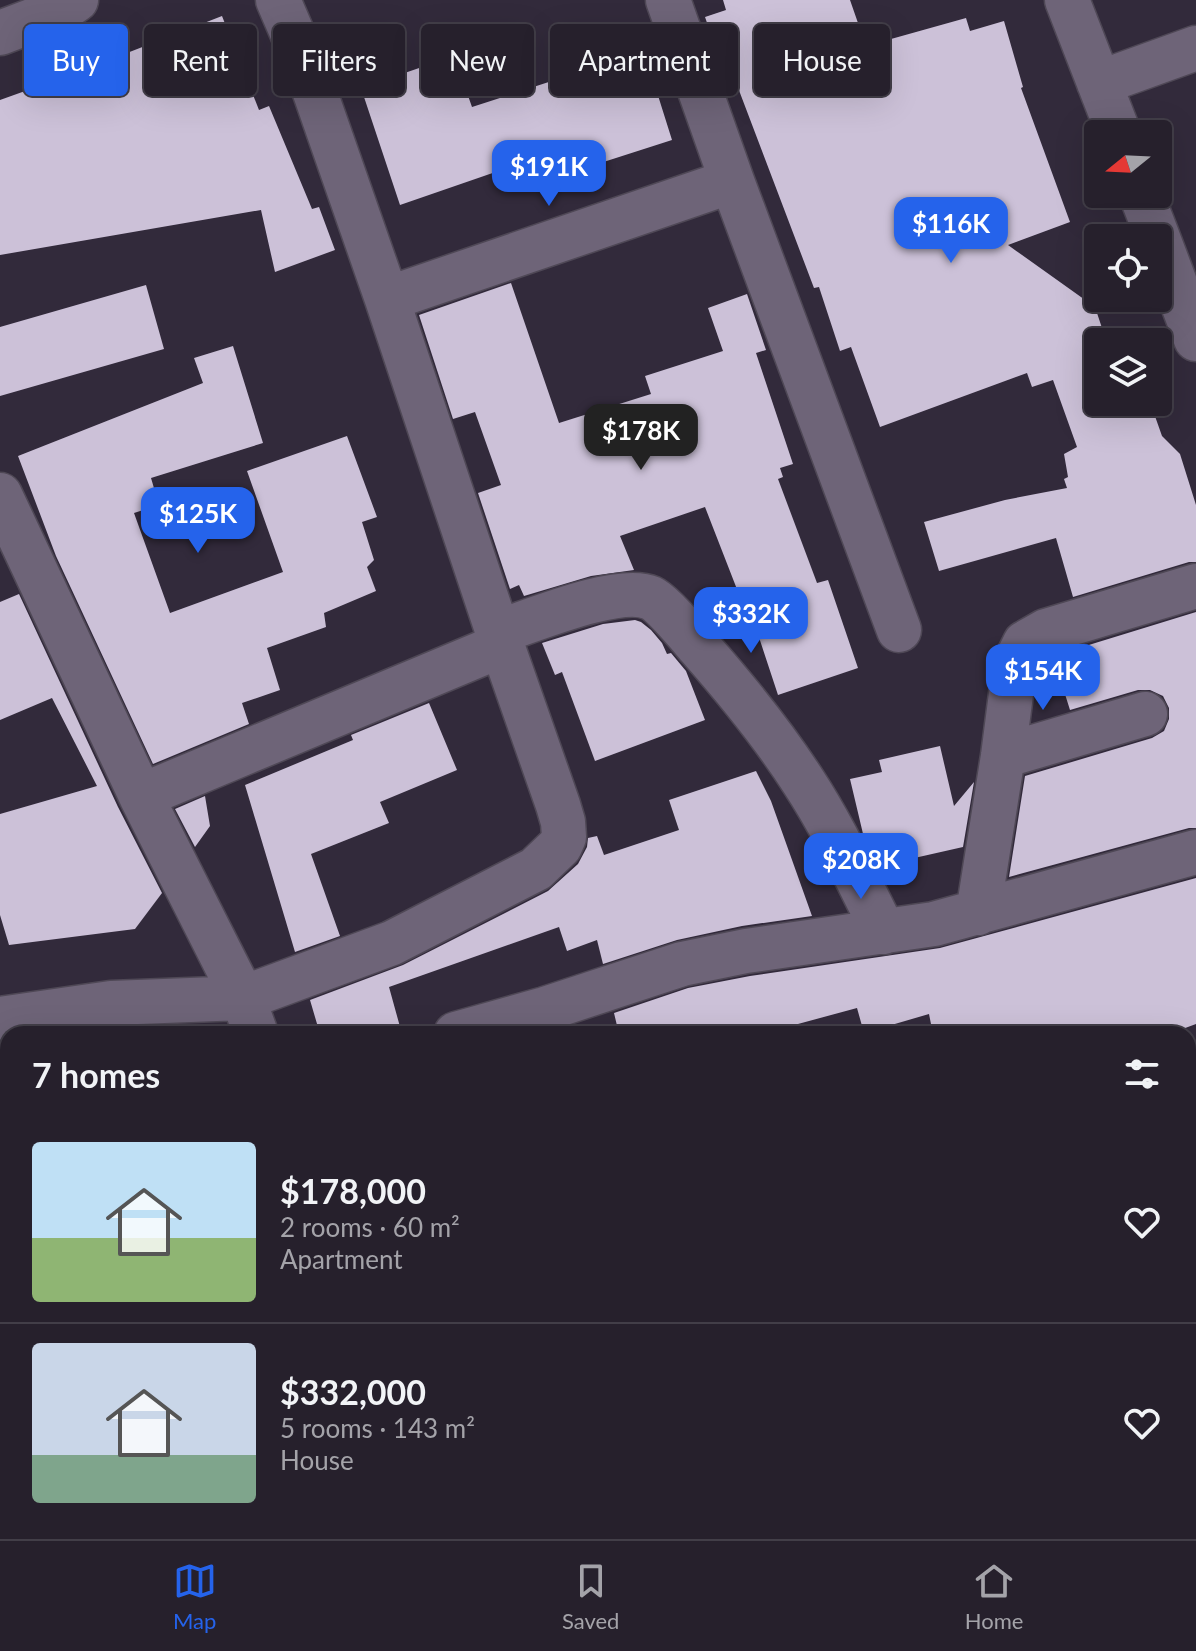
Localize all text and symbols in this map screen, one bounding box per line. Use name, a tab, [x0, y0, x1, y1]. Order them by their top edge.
chip: Buy	[24, 24, 128, 96]
chip: Rent	[144, 24, 257, 96]
chip: Filters	[273, 24, 405, 96]
chip: New	[421, 24, 534, 96]
chip: Apartment	[550, 24, 738, 96]
chip: House	[754, 24, 890, 96]
north arrow	[1084, 120, 1172, 208]
map controls	[1084, 120, 1172, 416]
pin: $191K	[493, 140, 605, 208]
text: $191K	[510, 150, 588, 182]
pin: $116K	[895, 197, 1007, 265]
text: $116K	[912, 207, 990, 239]
button: locate	[1084, 224, 1172, 312]
button: layers	[1084, 328, 1172, 416]
pin: $178K	[585, 404, 697, 472]
text: $178K	[602, 414, 680, 446]
pin: $125K	[142, 487, 254, 555]
text: $125K	[159, 497, 237, 529]
pin: $332K	[695, 587, 807, 655]
text: $332K	[712, 597, 790, 629]
pin: $154K	[987, 644, 1099, 712]
text: $154K	[1004, 654, 1082, 686]
pin: $208K	[805, 833, 917, 901]
text: $208K	[822, 843, 900, 875]
icon: filters	[1120, 1052, 1164, 1096]
text: 7 homes	[32, 1054, 160, 1095]
text: $178,000	[280, 1170, 426, 1211]
icon: home	[96, 1174, 192, 1270]
icon: heart	[1120, 1200, 1164, 1244]
text: 2 rooms · 60 m²	[280, 1211, 460, 1243]
text: Apartment	[280, 1243, 403, 1275]
text: $332,000	[280, 1371, 426, 1412]
icon: home	[96, 1375, 192, 1471]
icon: heart	[1120, 1401, 1164, 1445]
text: 5 rooms · 143 m²	[280, 1412, 475, 1444]
text: House	[280, 1444, 354, 1476]
tab: Map	[173, 1559, 217, 1634]
tab: Saved	[562, 1559, 619, 1634]
tab: Home	[965, 1559, 1023, 1634]

